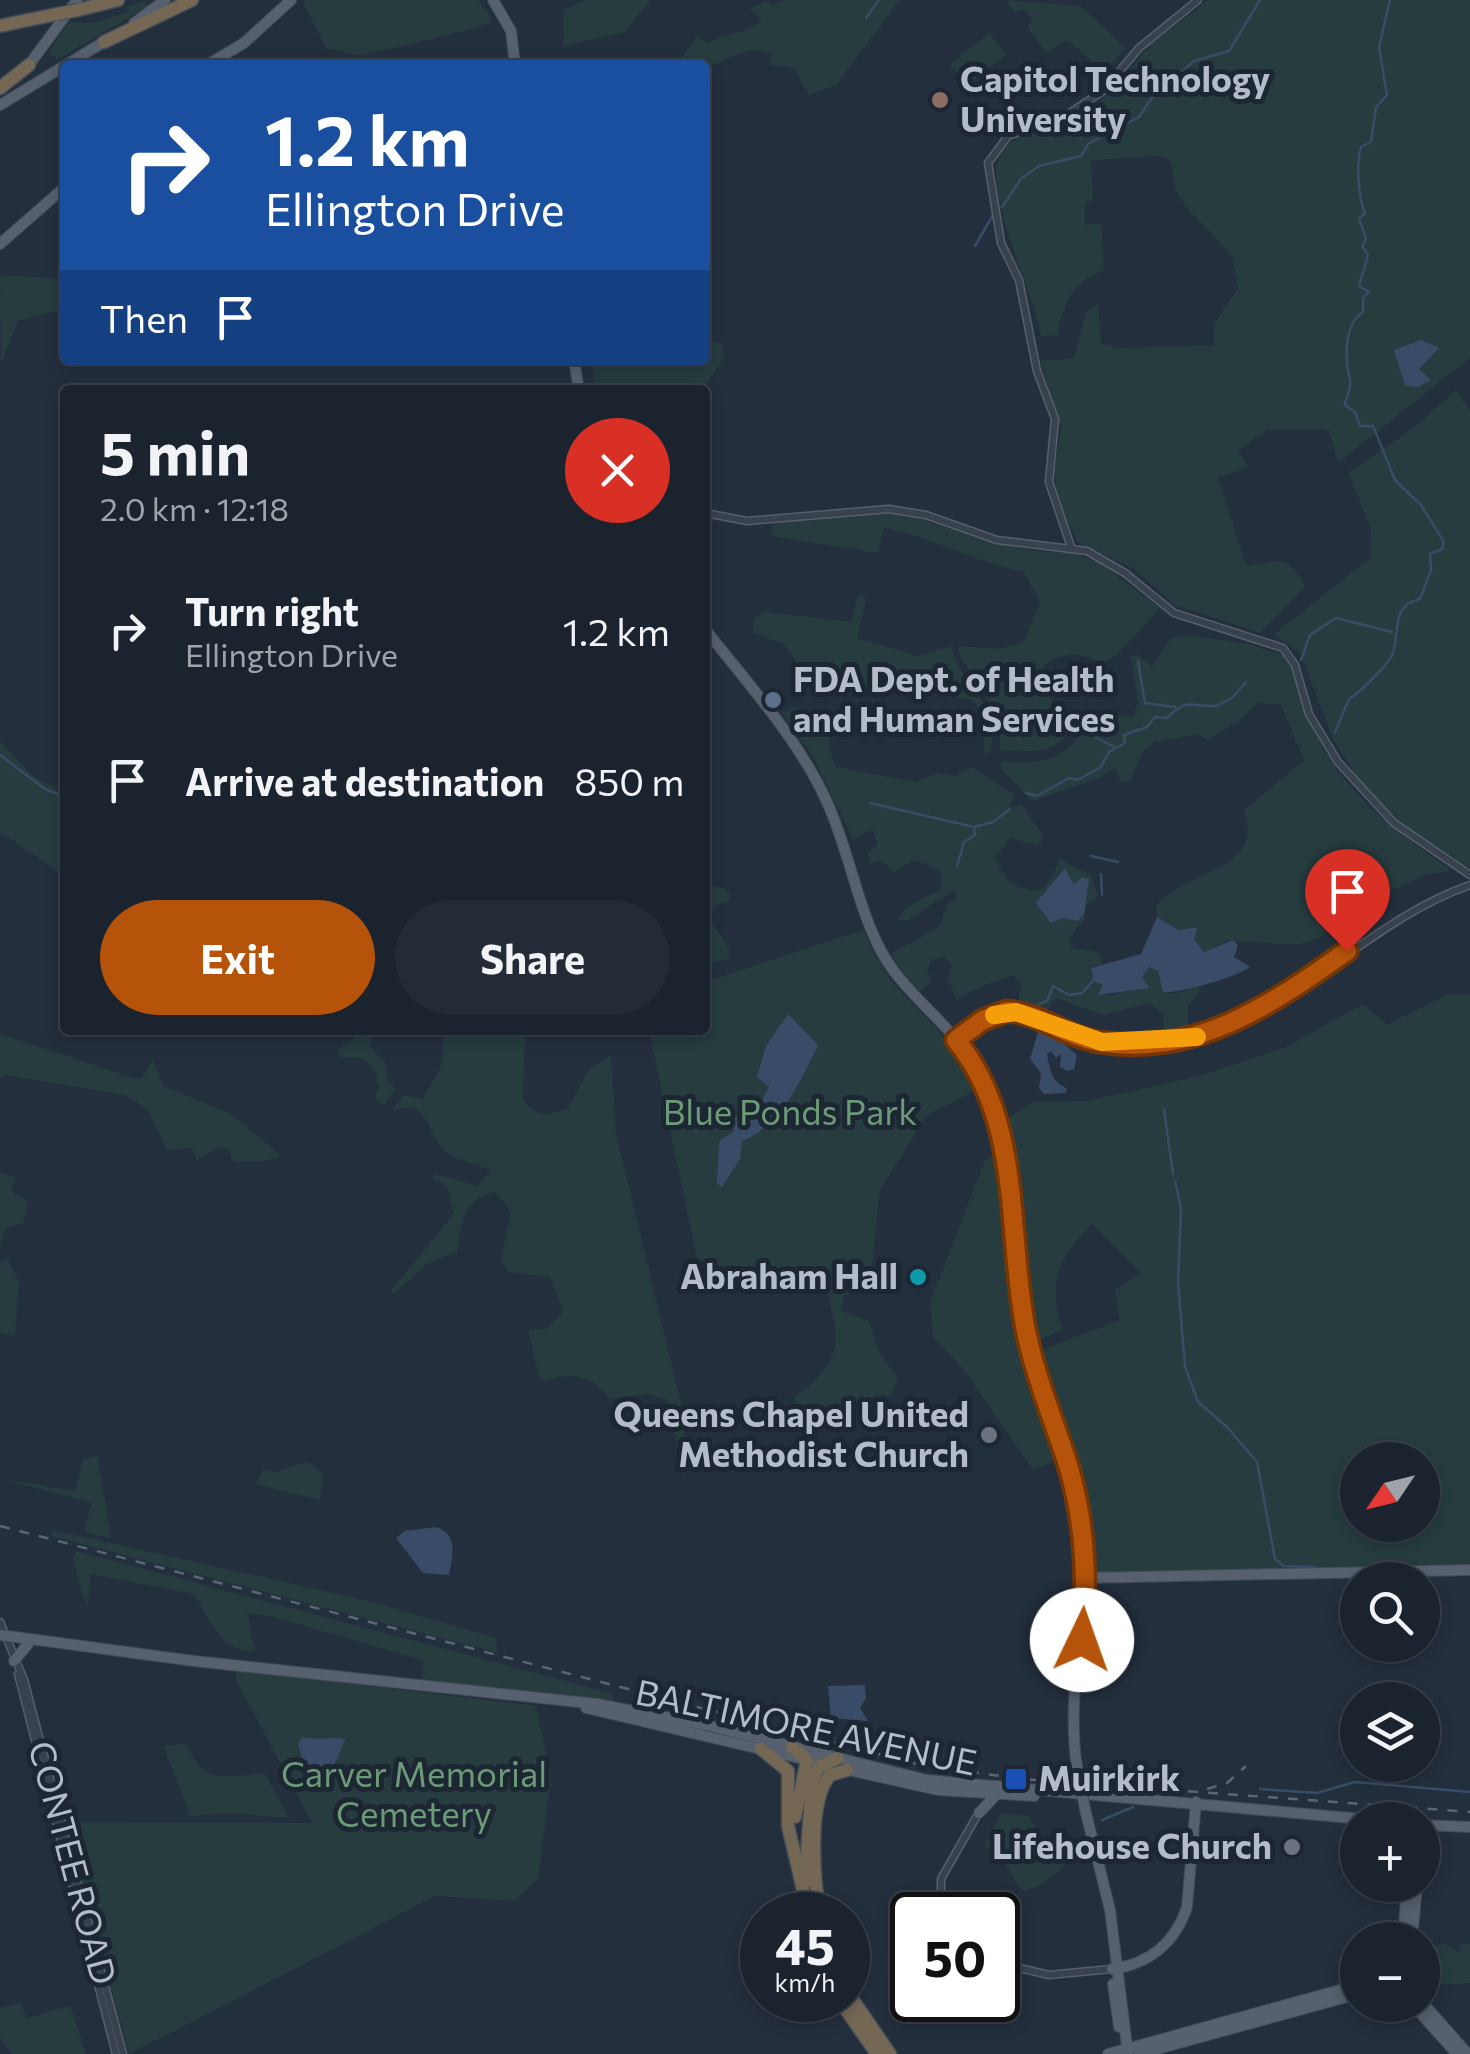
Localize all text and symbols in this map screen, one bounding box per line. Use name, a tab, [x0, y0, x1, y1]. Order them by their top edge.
place label: Capitol Technology University	[960, 56, 1270, 139]
marker: Capitol Technology University	[929, 89, 951, 111]
text: 1.2 km	[265, 95, 470, 180]
icon: right	[100, 100, 230, 230]
text: Ellington Drive	[265, 180, 564, 235]
icon: arrive	[208, 290, 263, 345]
text: Then	[100, 294, 188, 341]
text: 5 min	[100, 414, 250, 487]
button: close	[565, 418, 670, 523]
text: 2.0 km · 12:18	[100, 488, 289, 528]
text: Turn right	[185, 587, 359, 634]
icon: right	[100, 603, 155, 658]
text: 1.2 km	[563, 607, 670, 654]
text: Ellington Drive	[185, 634, 398, 674]
place label: FDA Dept. of Health and Human Services	[793, 656, 1115, 739]
marker: FDA Dept. of Health and Human Services	[762, 689, 784, 711]
icon: arrive	[100, 753, 155, 808]
text: Arrive at destination	[185, 757, 544, 804]
text: 850 m	[574, 757, 684, 804]
pin	[1305, 849, 1390, 952]
icon: arrive	[1320, 864, 1375, 919]
button: Exit	[100, 900, 375, 1015]
button: Share	[395, 900, 670, 1015]
park label: Blue Ponds Park	[663, 1089, 917, 1132]
place label: Abraham Hall	[680, 1253, 898, 1296]
marker: Abraham Hall	[907, 1266, 929, 1288]
place label: Queens Chapel United Methodist Church	[613, 1391, 969, 1474]
marker: Queens Chapel United Methodist Church	[978, 1424, 1000, 1446]
north arrow	[1340, 1442, 1440, 1542]
map controls	[1340, 1442, 1440, 2022]
button: search	[1340, 1562, 1440, 1662]
position arrow	[1030, 1588, 1134, 1692]
street label: BALTIMORE AVENUE	[632, 1668, 981, 1783]
button: layers	[1340, 1682, 1440, 1782]
street label: CONTEE ROAD	[21, 1736, 128, 1989]
park label: Carver Memorial Cemetery	[281, 1751, 547, 1834]
place label: Muirkirk	[1038, 1755, 1180, 1798]
marker: Muirkirk	[1003, 1766, 1029, 1792]
button: +	[1340, 1802, 1440, 1902]
place label: Lifehouse Church	[992, 1823, 1272, 1866]
marker: Lifehouse Church	[1281, 1836, 1303, 1858]
speed limit sign: 50	[890, 1892, 1020, 2022]
text: 45	[775, 1914, 835, 1975]
button: −	[1340, 1922, 1440, 2022]
text: km/h	[775, 1967, 835, 1997]

